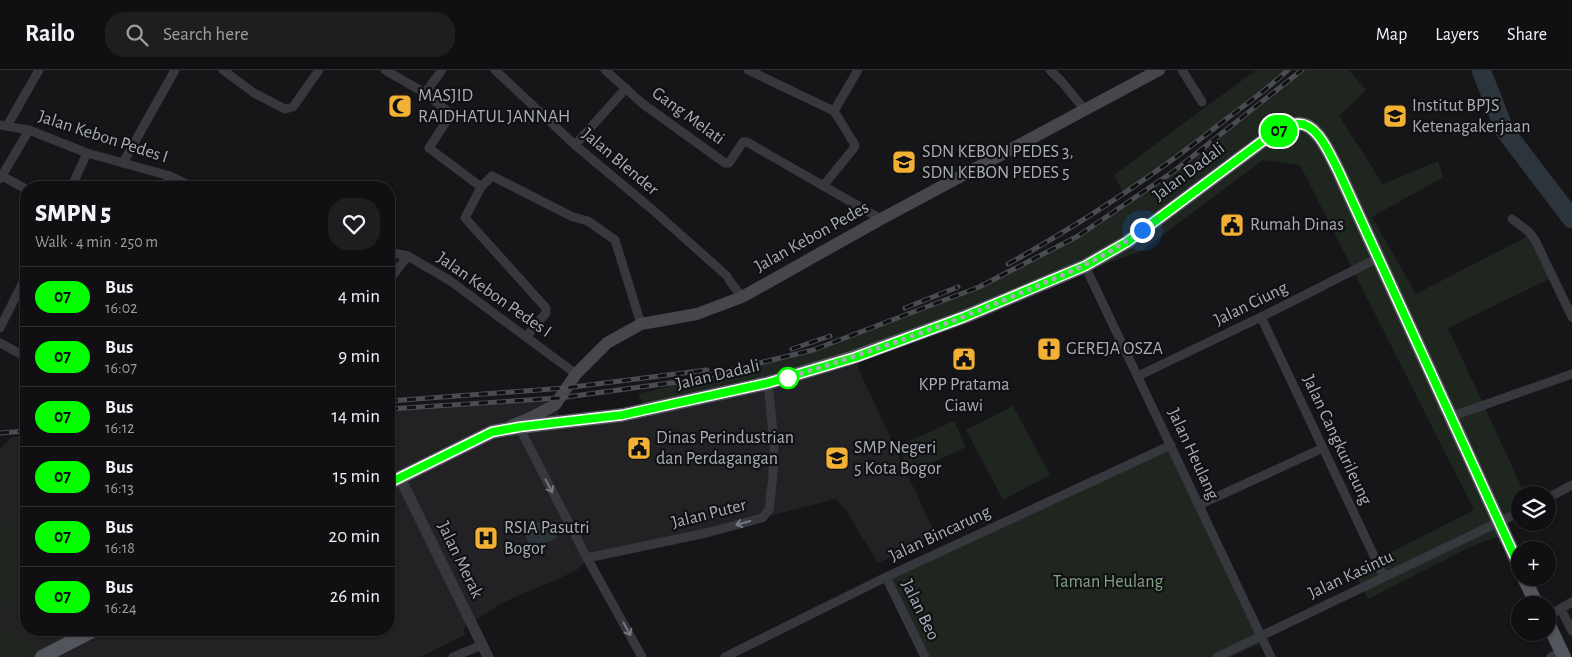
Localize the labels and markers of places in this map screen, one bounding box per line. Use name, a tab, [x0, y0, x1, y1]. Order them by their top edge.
place label: MASJID RAIDHATUL JANNAH	[418, 87, 570, 126]
mosque icon: MASJID RAIDHATUL JANNAH	[387, 93, 413, 119]
place label: Institut BPJS Ketenagakerjaan	[1412, 97, 1531, 136]
school or university icon: Institut BPJS Ketenagakerjaan	[1382, 103, 1408, 129]
place label: SDN KEBON PEDES 3, SDN KEBON PEDES 5	[922, 143, 1074, 182]
school or university icon: SDN KEBON PEDES 3, SDN KEBON PEDES 5	[891, 149, 917, 175]
public building icon: Rumah Dinas	[1219, 212, 1245, 238]
place label: Rumah Dinas	[1250, 216, 1344, 234]
church icon: GEREJA OSZA	[1036, 336, 1062, 362]
place label: GEREJA OSZA	[1066, 340, 1164, 358]
public building icon: KPP Pratama Ciawi	[951, 346, 977, 372]
unlabelled marker	[777, 367, 799, 389]
place label: KPP Pratama Ciawi	[918, 376, 1010, 415]
place label: Dinas Perindustrian dan Perdagangan	[656, 429, 794, 468]
public building icon: Dinas Perindustrian dan Perdagangan	[626, 435, 652, 461]
place label: SMP Negeri 5 Kota Bogor	[854, 439, 942, 478]
school or university icon: SMP Negeri 5 Kota Bogor	[824, 445, 850, 471]
place label: RSIA Pasutri Bogor	[504, 519, 590, 558]
hospital icon: RSIA Pasutri Bogor	[473, 525, 499, 551]

